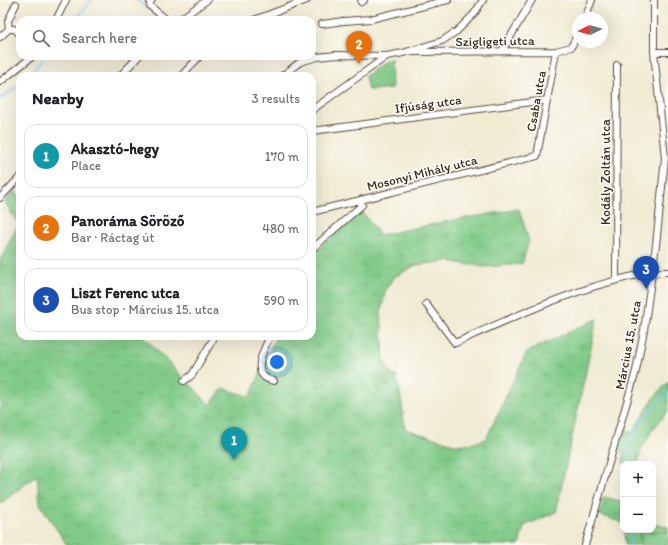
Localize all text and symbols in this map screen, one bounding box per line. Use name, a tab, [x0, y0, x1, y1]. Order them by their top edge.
north arrow	[572, 12, 608, 48]
search box	[16, 16, 316, 60]
icon: search	[30, 27, 52, 49]
text: Search here	[62, 29, 137, 47]
pin: 2	[346, 31, 372, 64]
street label: Szigligeti utca	[455, 33, 535, 49]
street label: Csaba utca	[523, 69, 549, 133]
text: Nearby	[32, 88, 84, 108]
text: 3 results	[251, 91, 300, 106]
street label: Ifjúság utca	[394, 92, 463, 116]
street label: Kodály Zoltán utca	[598, 119, 613, 225]
text: Akasztó-hegy	[71, 140, 159, 158]
text: 1	[43, 149, 49, 164]
text: 170 m	[265, 149, 299, 164]
street label: Mosonyi Mihály utca	[365, 152, 479, 194]
text: Place	[71, 158, 101, 173]
text: Panoráma Söröző	[71, 212, 185, 230]
text: 2	[43, 221, 49, 236]
text: 480 m	[262, 221, 299, 236]
text: Bar · Ráctag út	[71, 230, 154, 245]
pin: 3	[633, 256, 659, 289]
text: Liszt Ferenc utca	[71, 284, 180, 302]
text: 3	[42, 293, 50, 308]
text: 590 m	[264, 293, 299, 308]
street label: Március 15. utca	[612, 298, 644, 391]
text: Bus stop · Március 15. utca	[71, 302, 219, 317]
your location	[267, 352, 287, 372]
pin: 1	[221, 427, 247, 460]
map controls	[620, 461, 656, 533]
button: +	[620, 461, 656, 497]
button: −	[620, 497, 656, 533]

